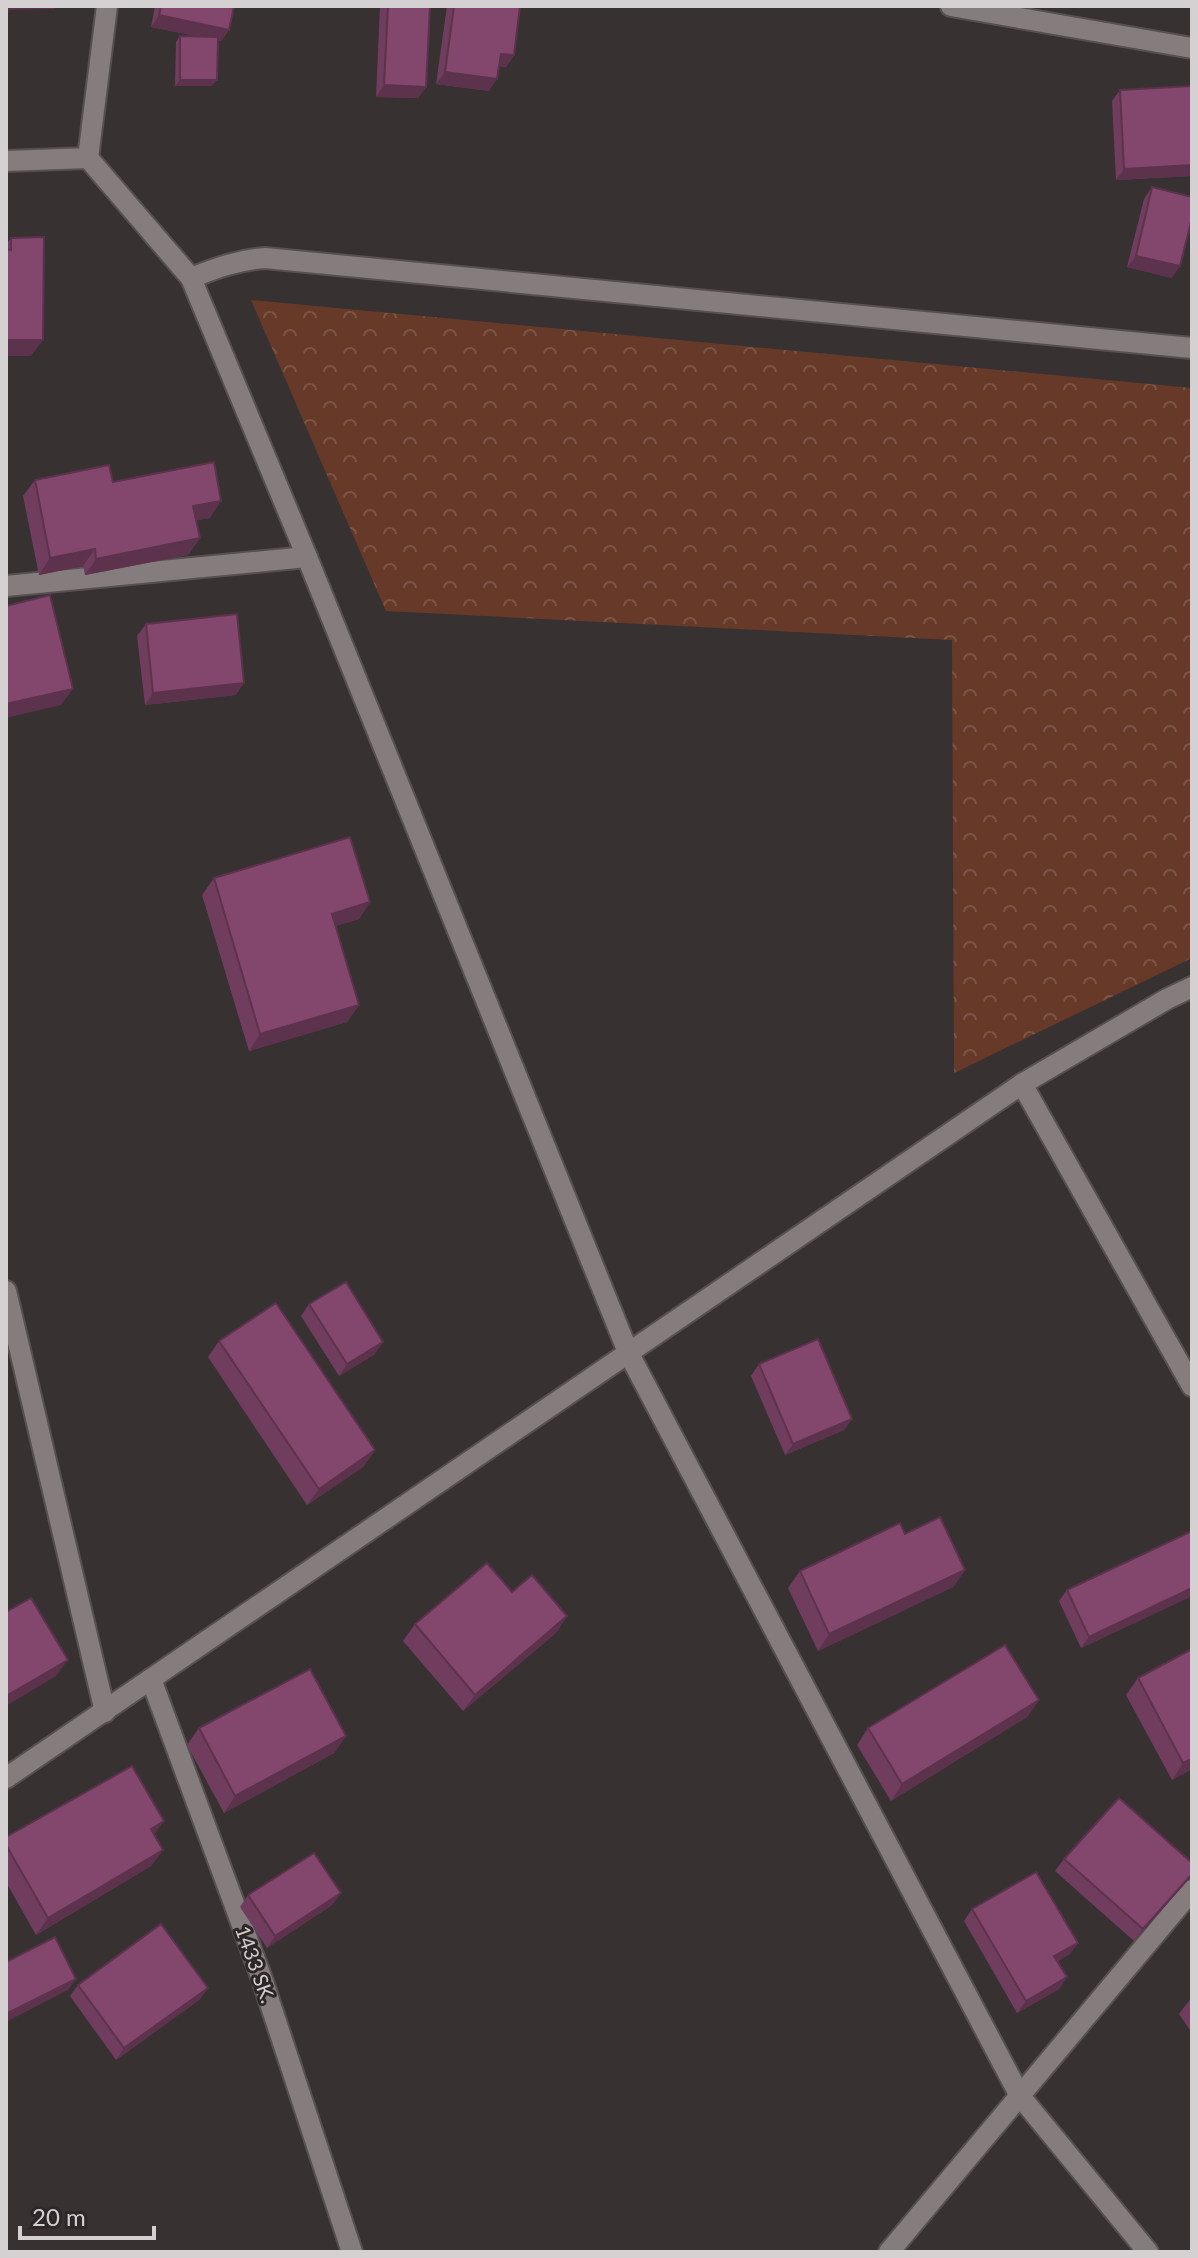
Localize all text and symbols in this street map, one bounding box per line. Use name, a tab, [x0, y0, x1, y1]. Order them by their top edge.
street label: 1433 SK.	[231, 1922, 281, 2006]
scale bar	[20, 2190, 154, 2240]
text: 20 m	[32, 2202, 86, 2231]

